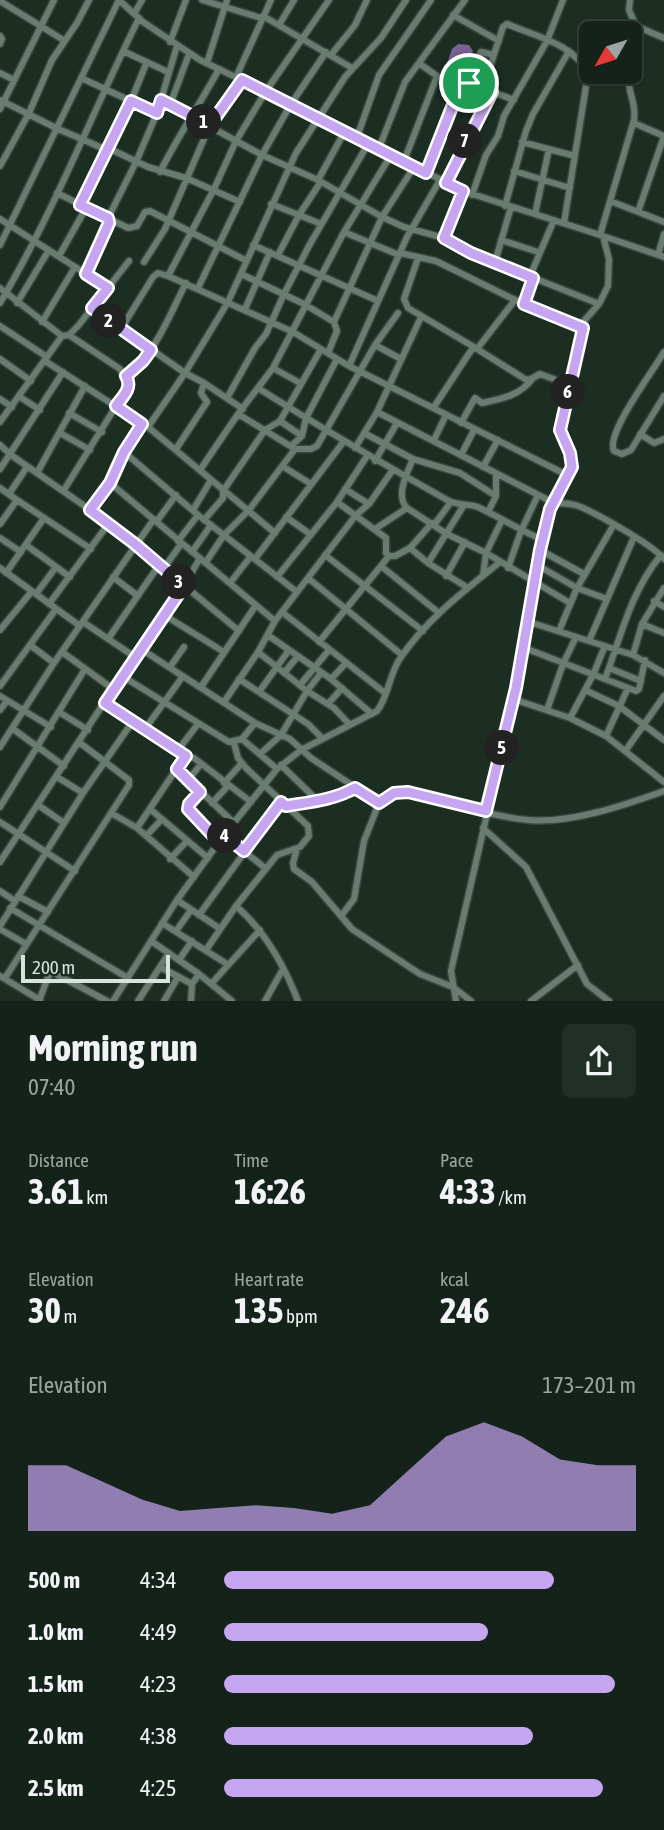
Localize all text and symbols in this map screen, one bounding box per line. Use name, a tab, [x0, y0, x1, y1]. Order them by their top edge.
north arrow	[579, 21, 642, 84]
map controls	[579, 21, 642, 84]
pin	[439, 53, 499, 113]
icon: arrive	[450, 64, 488, 102]
pin: 1	[186, 104, 222, 140]
text: 1	[199, 110, 208, 132]
pin: 7	[448, 124, 482, 158]
text: 7	[460, 129, 469, 151]
pin: 2	[92, 304, 126, 338]
text: 2	[104, 309, 113, 331]
pin: 6	[550, 374, 586, 410]
text: 6	[563, 380, 572, 402]
pin: 3	[162, 564, 196, 600]
text: 3	[174, 570, 183, 592]
pin: 5	[484, 730, 520, 766]
text: 5	[497, 736, 506, 758]
pin: 4	[208, 818, 243, 854]
text: 4	[220, 824, 229, 846]
scale bar	[21, 952, 170, 983]
text: 200 m	[32, 956, 75, 978]
button: share	[562, 1024, 636, 1098]
text: Morning run	[28, 1026, 198, 1069]
text: 07:40	[28, 1074, 75, 1100]
text: Distance	[28, 1149, 89, 1171]
text: Time	[234, 1149, 269, 1171]
text: Pace	[440, 1149, 473, 1171]
text: 3.61	[28, 1171, 84, 1211]
text: 16:26	[234, 1171, 306, 1211]
text: 4:33	[440, 1171, 496, 1211]
text: km	[84, 1186, 108, 1208]
text: /km	[496, 1186, 527, 1208]
text: Elevation	[28, 1268, 94, 1290]
text: Heart rate	[234, 1268, 304, 1290]
text: kcal	[440, 1268, 469, 1290]
text: 30	[28, 1290, 61, 1330]
text: 135	[234, 1290, 283, 1330]
text: 246	[440, 1290, 489, 1330]
text: m	[61, 1305, 77, 1327]
text: bpm	[283, 1305, 318, 1327]
text: Elevation	[28, 1372, 108, 1398]
text: 173–201 m	[542, 1372, 636, 1398]
text: 500 m	[28, 1567, 80, 1593]
text: 4:34	[140, 1567, 177, 1593]
text: 1.0 km	[28, 1619, 84, 1645]
text: 4:49	[140, 1619, 177, 1645]
text: 1.5 km	[28, 1671, 84, 1697]
text: 4:23	[140, 1671, 177, 1697]
text: 2.0 km	[28, 1723, 84, 1749]
text: 4:38	[140, 1723, 177, 1749]
text: 2.5 km	[28, 1775, 84, 1801]
text: 4:25	[140, 1775, 177, 1801]

